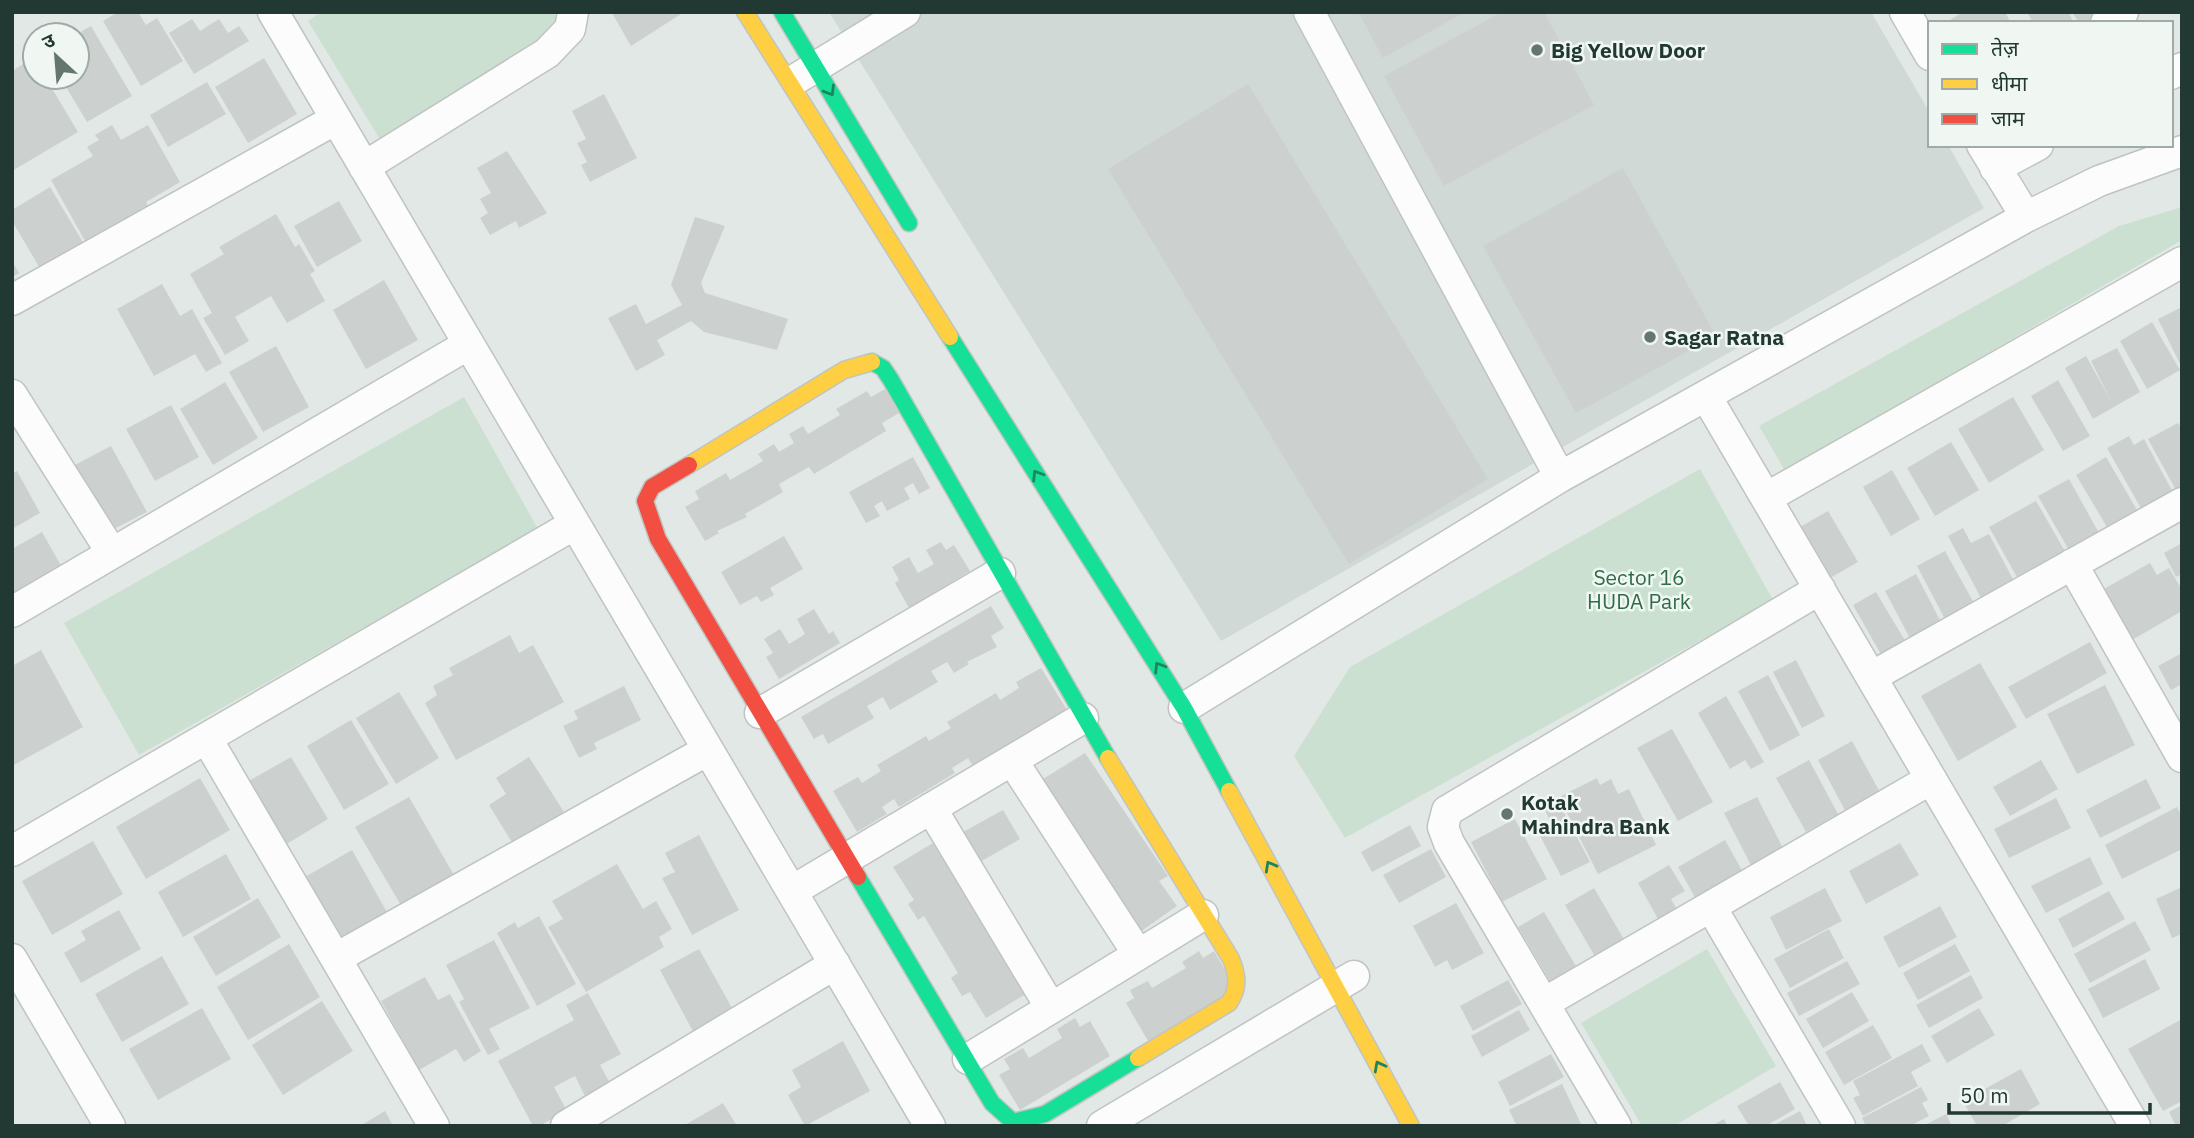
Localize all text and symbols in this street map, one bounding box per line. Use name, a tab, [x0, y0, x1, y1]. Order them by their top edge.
north arrow	[21, 21, 91, 91]
legend	[1928, 21, 2173, 147]
text: उ	[38, 27, 60, 54]
text: तेज़	[1991, 34, 2019, 62]
place label: Big Yellow Door	[1551, 36, 1706, 64]
marker: Big Yellow Door	[1529, 42, 1545, 58]
text: धीमा	[1991, 69, 2028, 97]
one-way arrow	[822, 84, 835, 97]
text: जाम	[1991, 104, 2025, 132]
place label: Sagar Ratna	[1664, 323, 1784, 351]
marker: Sagar Ratna	[1642, 329, 1658, 345]
one-way arrow	[1033, 470, 1046, 483]
park label: Sector 16 HUDA Park	[1587, 563, 1691, 615]
one-way arrow	[1154, 662, 1167, 675]
place label: Kotak Mahindra Bank	[1521, 788, 1671, 840]
marker: Kotak Mahindra Bank	[1499, 806, 1515, 822]
one-way arrow	[1265, 860, 1279, 873]
one-way arrow	[1374, 1060, 1387, 1073]
scale bar	[1949, 1072, 2150, 1116]
text: 50 m	[1960, 1081, 2009, 1109]

